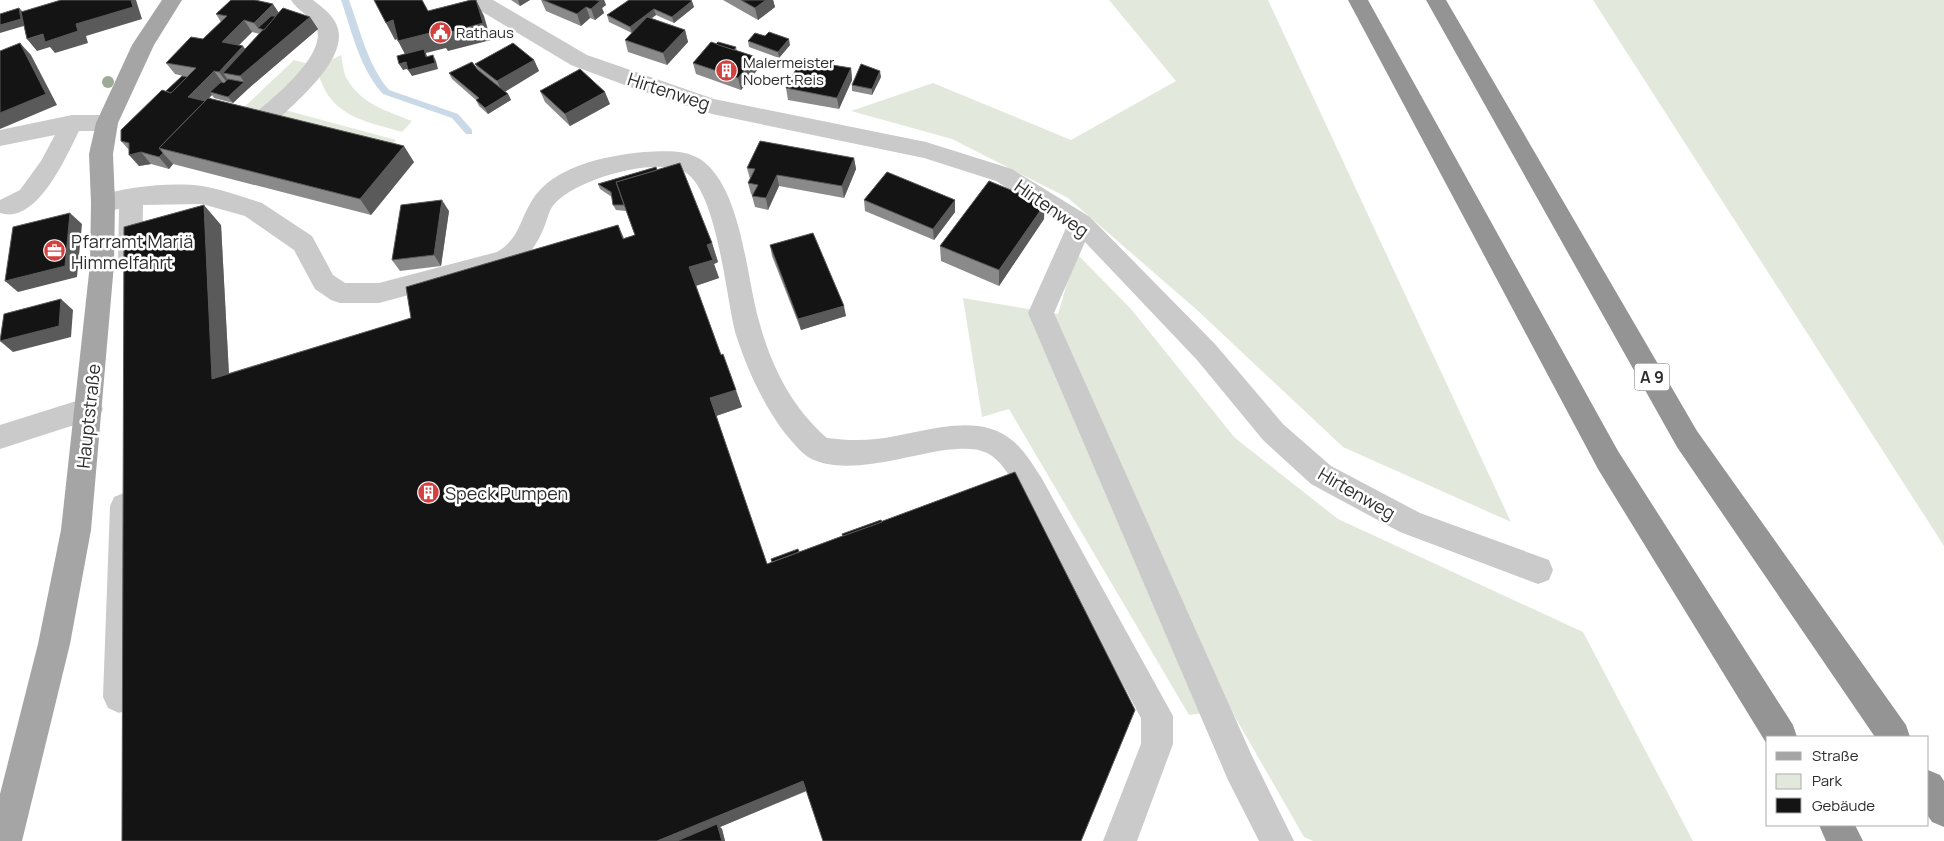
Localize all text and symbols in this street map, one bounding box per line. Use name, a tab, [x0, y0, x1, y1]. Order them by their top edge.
public building icon: Rathaus	[428, 20, 452, 44]
place label: Rathaus	[456, 22, 514, 43]
place label: Malermeister Nobert Reis	[743, 52, 835, 90]
building icon: Malermeister Nobert Reis	[715, 59, 739, 83]
street label: Hirtenweg	[625, 66, 713, 116]
street label: Hirtenweg	[1010, 174, 1094, 242]
place label: Pfarramt Mariä Himmelfahrt	[71, 229, 193, 274]
office icon: Pfarramt Mariä Himmelfahrt	[43, 239, 67, 263]
street label: Hauptstraße	[71, 363, 105, 469]
road number: A 9	[1634, 364, 1670, 391]
street label: Hirtenweg	[1314, 461, 1400, 525]
building icon: Speck Pumpen	[417, 481, 441, 505]
place label: Speck Pumpen	[445, 481, 568, 505]
legend	[1766, 736, 1929, 826]
text: Straße	[1812, 745, 1859, 766]
text: Park	[1812, 770, 1842, 791]
text: Gebäude	[1812, 795, 1875, 816]

